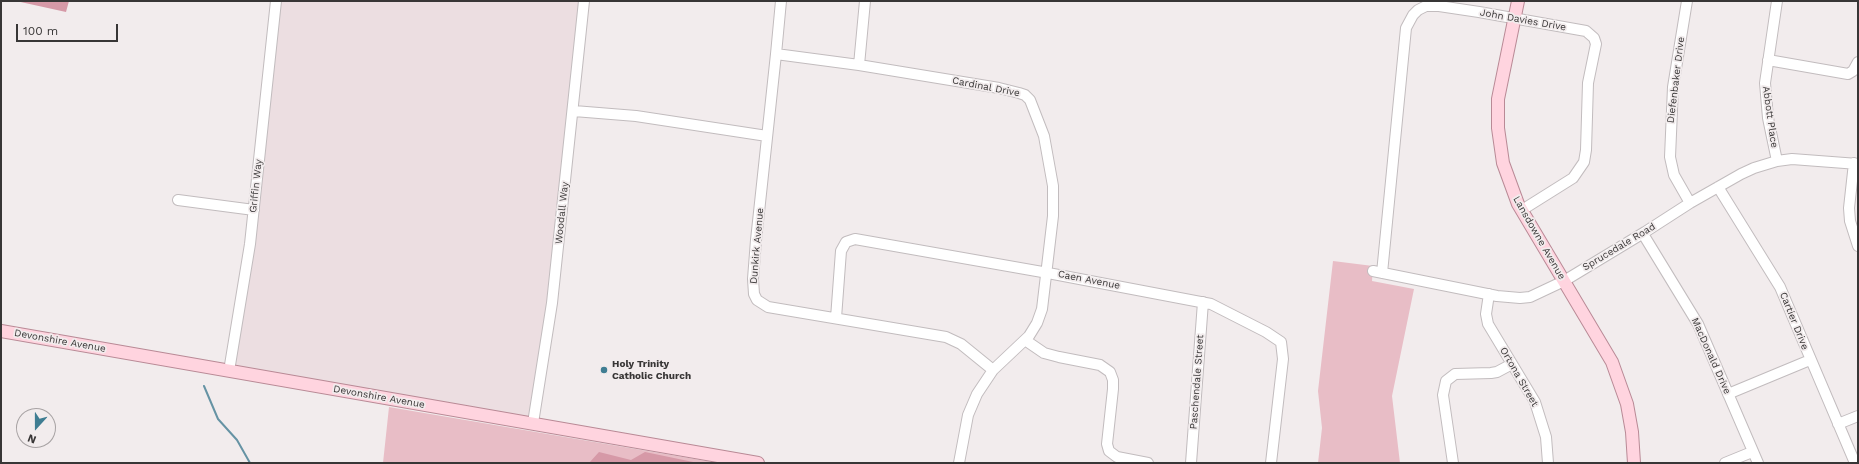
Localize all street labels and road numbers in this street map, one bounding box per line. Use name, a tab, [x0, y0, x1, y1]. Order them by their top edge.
street label: John Davies Drive	[1479, 7, 1567, 33]
street label: Diefenbaker Drive	[1665, 36, 1687, 124]
street label: Cardinal Drive	[951, 75, 1021, 99]
street label: Abbott Place	[1760, 85, 1780, 149]
street label: Griffin Way	[247, 159, 265, 213]
street label: Woodall Way	[553, 181, 571, 245]
street label: Lansdowne Avenue	[1510, 194, 1568, 282]
street label: Dunkirk Avenue	[748, 207, 766, 285]
street label: Sprucedale Road	[1580, 221, 1658, 273]
street label: Caen Avenue	[1057, 268, 1121, 292]
street label: Cartier Drive	[1777, 290, 1811, 352]
street label: MacDonald Drive	[1689, 316, 1733, 396]
street label: Devonshire Avenue	[13, 327, 107, 355]
street label: Paschendale Street	[1188, 334, 1206, 430]
street label: Ortona Street	[1497, 345, 1541, 409]
street label: Devonshire Avenue	[332, 383, 426, 411]

